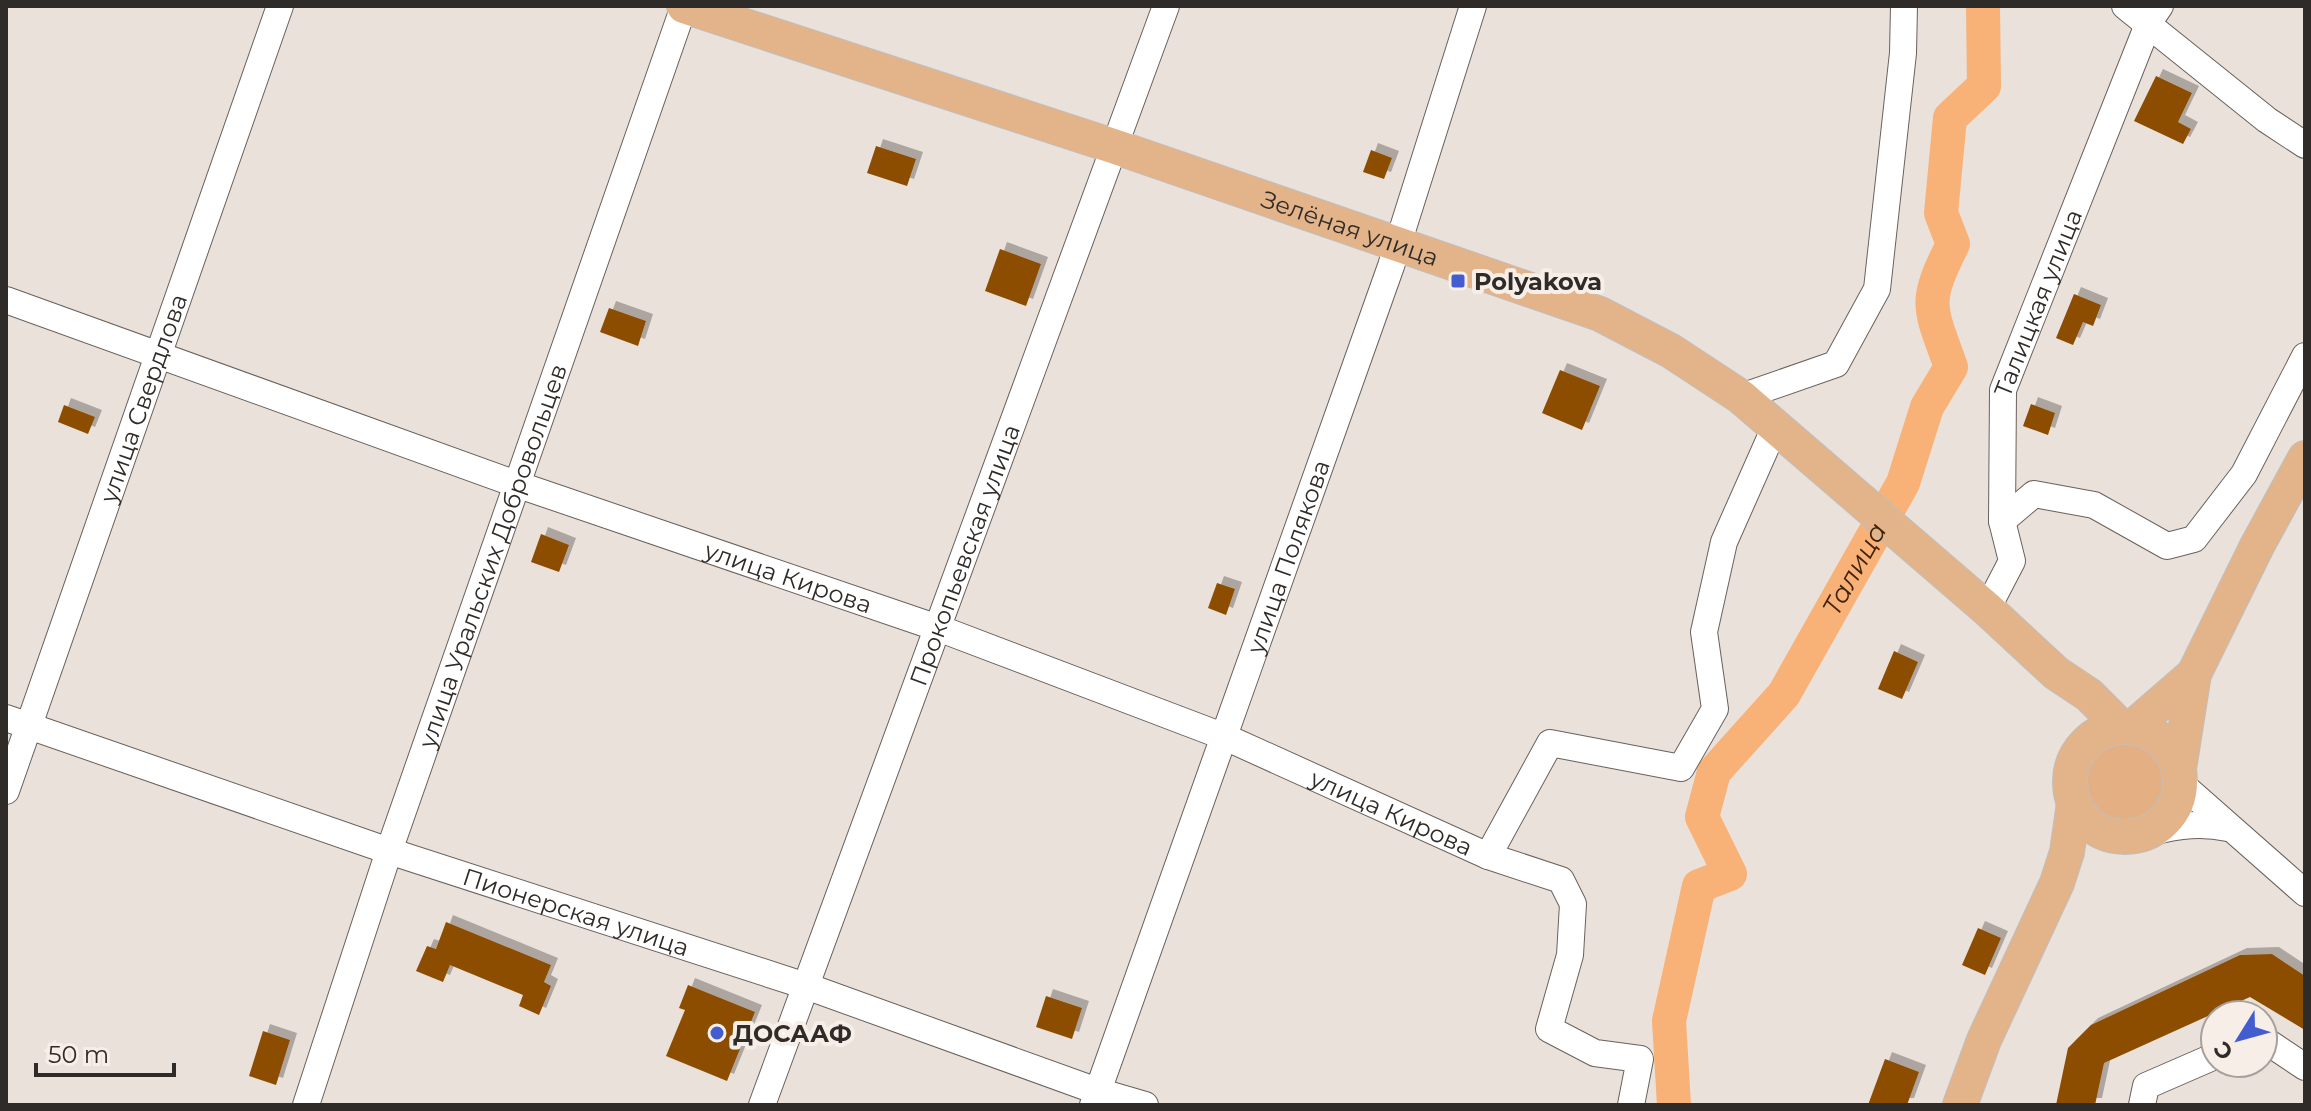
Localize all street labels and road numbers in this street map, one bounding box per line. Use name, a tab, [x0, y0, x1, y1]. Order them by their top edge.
street label: Зелёная улица	[1258, 184, 1442, 272]
street label: Талицкая улица	[1987, 205, 2088, 401]
street label: улица Свердлова	[93, 290, 193, 507]
street label: улица Уральских Добровольцев	[411, 360, 572, 752]
street label: Прокопьевская улица	[903, 420, 1026, 690]
street label: улица Полякова	[1240, 456, 1335, 658]
street label: улица Кирова	[700, 535, 876, 619]
street label: улица Кирова	[1305, 763, 1477, 862]
street label: Пионерская улица	[459, 861, 693, 962]

